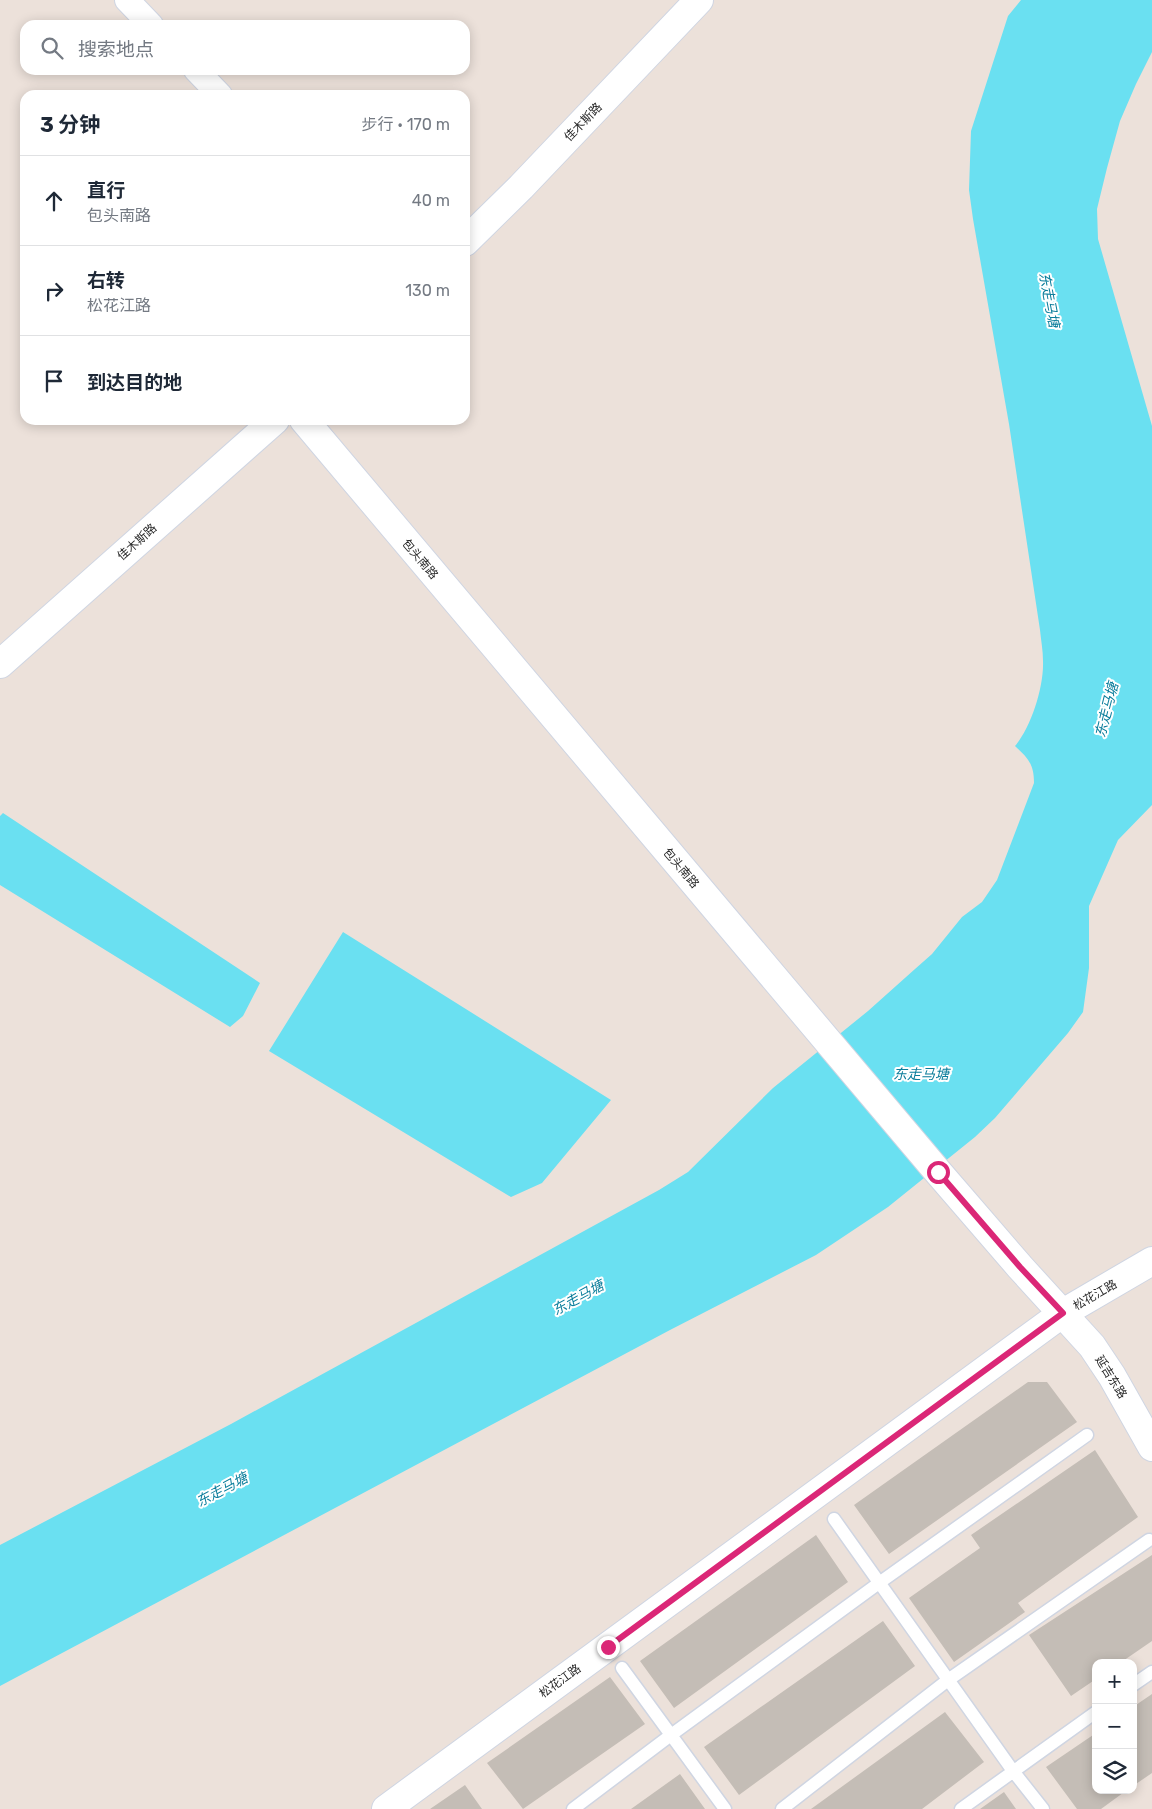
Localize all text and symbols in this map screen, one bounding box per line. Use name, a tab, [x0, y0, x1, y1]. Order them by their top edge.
search box	[20, 20, 470, 75]
icon: search	[38, 34, 66, 62]
text: 搜索地点	[78, 38, 154, 61]
street label: 佳木斯路	[561, 100, 605, 144]
text: 3 分钟	[40, 112, 100, 137]
text: 步行 · 170 m	[362, 115, 450, 134]
text: 直行	[87, 179, 125, 202]
icon: ahead	[40, 187, 68, 215]
text: 40 m	[412, 191, 450, 210]
text: 包头南路	[87, 206, 151, 225]
text: 右转	[87, 269, 125, 292]
water label: 东走马塘	[1035, 271, 1063, 331]
icon: right	[40, 277, 68, 305]
text: 130 m	[405, 281, 450, 300]
text: 松花江路	[87, 296, 151, 315]
icon: arrive	[40, 367, 68, 395]
text: 到达目的地	[87, 371, 182, 394]
street label: 佳木斯路	[114, 521, 160, 563]
street label: 包头南路	[399, 536, 441, 582]
water label: 东走马塘	[1092, 679, 1123, 739]
street label: 包头南路	[660, 845, 702, 891]
water label: 东走马塘	[893, 1066, 951, 1083]
route start	[927, 1161, 950, 1184]
water label: 东走马塘	[549, 1276, 608, 1319]
street label: 松花江路	[1071, 1277, 1119, 1313]
street label: 延吉东路	[1092, 1353, 1130, 1401]
water label: 东走马塘	[193, 1468, 252, 1511]
route end	[597, 1636, 620, 1659]
map controls	[1092, 1659, 1137, 1794]
button: +	[1092, 1659, 1137, 1704]
street label: 松花江路	[536, 1661, 584, 1701]
button: −	[1092, 1704, 1137, 1749]
button: layers	[1092, 1749, 1137, 1794]

